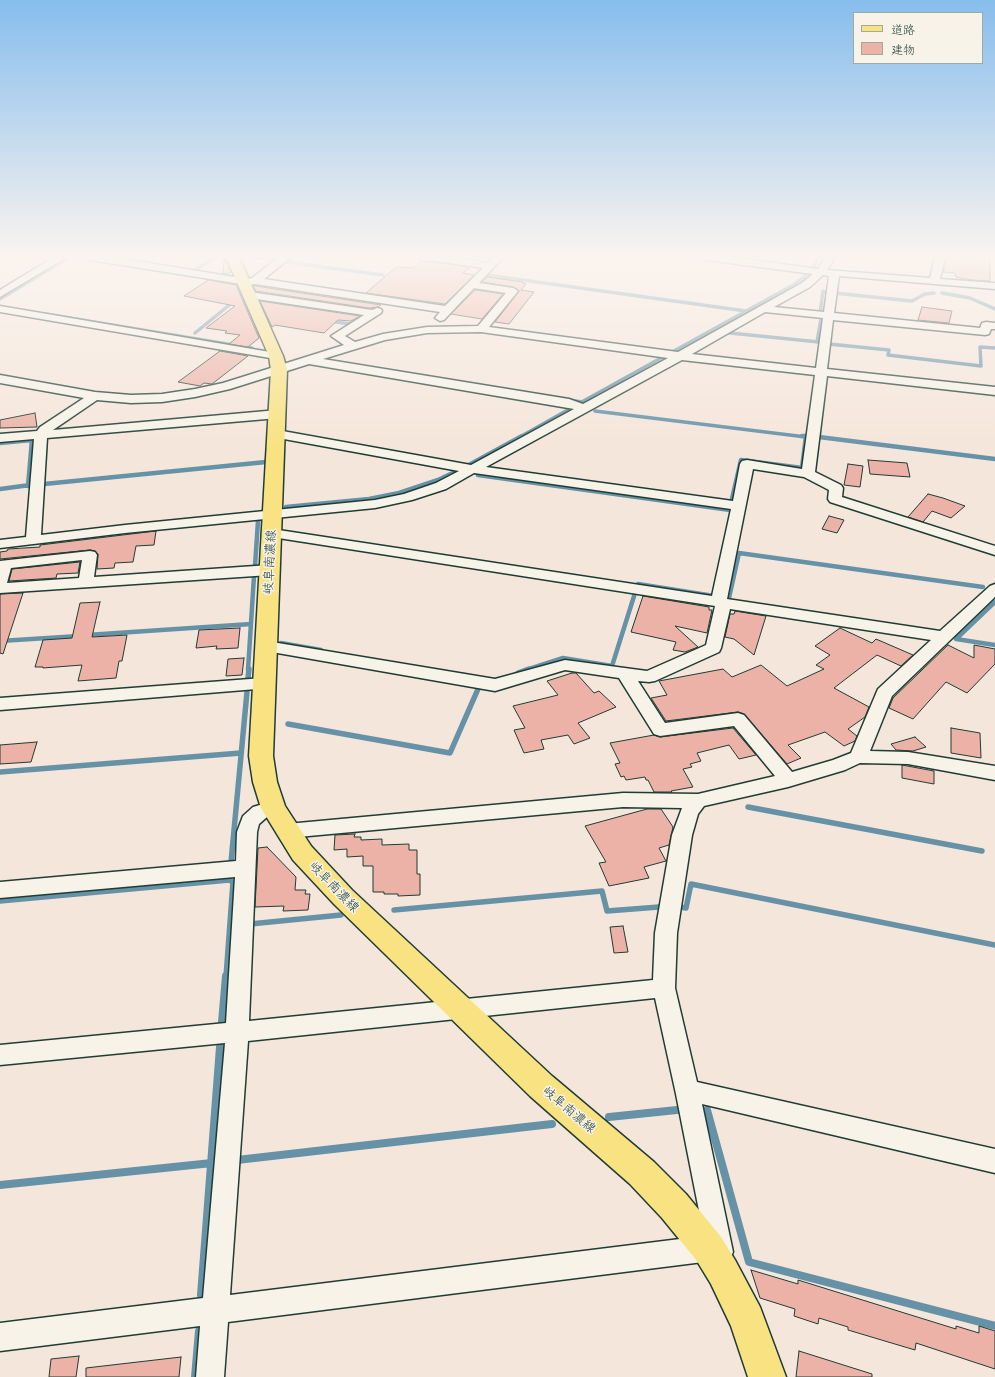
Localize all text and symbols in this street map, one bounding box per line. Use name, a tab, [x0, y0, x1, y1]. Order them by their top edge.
legend	[853, 12, 983, 64]
text: 道路	[891, 23, 915, 37]
text: 建物	[891, 43, 915, 57]
street label: 岐阜南濃線	[261, 529, 279, 595]
street label: 岐阜南濃線	[306, 858, 362, 916]
street label: 岐阜南濃線	[539, 1083, 599, 1137]

